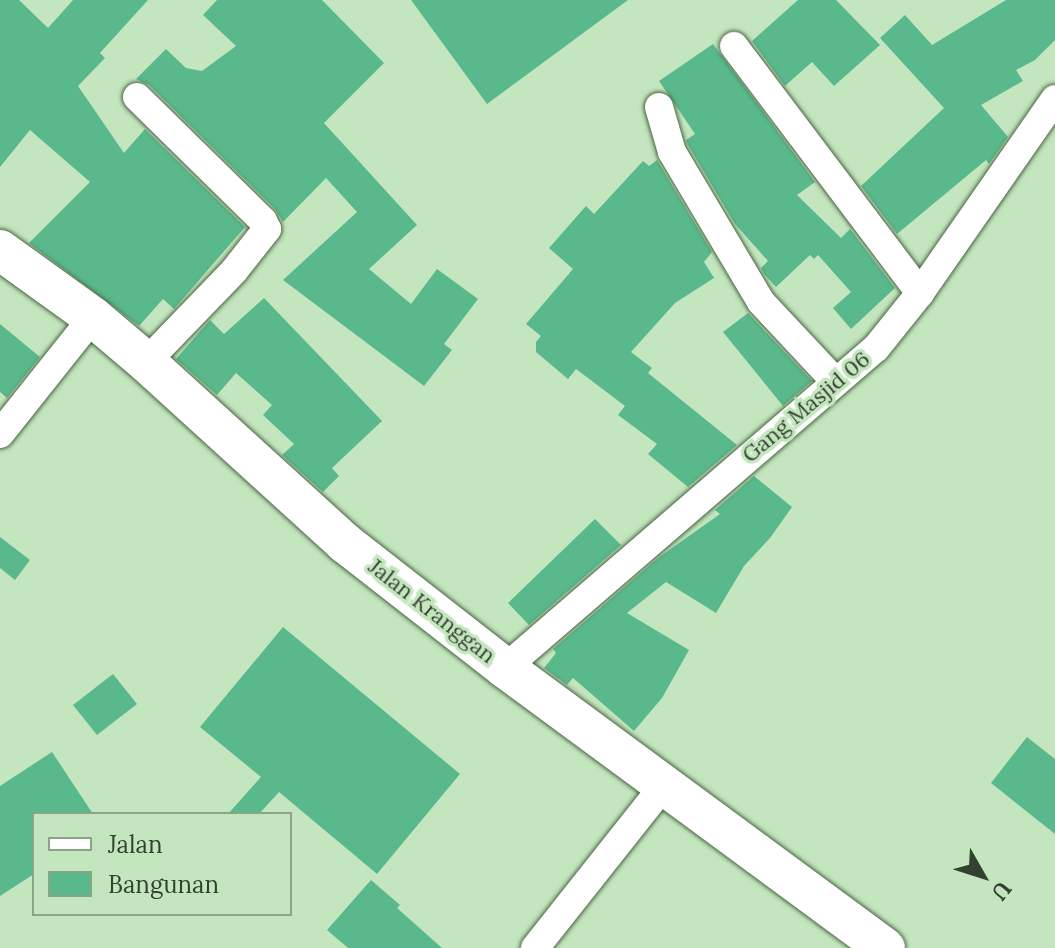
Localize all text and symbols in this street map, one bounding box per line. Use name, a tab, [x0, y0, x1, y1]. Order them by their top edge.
street label: Gang Masjid 06	[737, 346, 875, 468]
street label: Jalan Kranggan	[363, 553, 501, 669]
legend	[32, 812, 292, 916]
text: Jalan	[108, 829, 162, 860]
north arrow	[943, 836, 1023, 916]
text: Bangunan	[108, 869, 219, 900]
text: U	[986, 876, 1018, 906]

